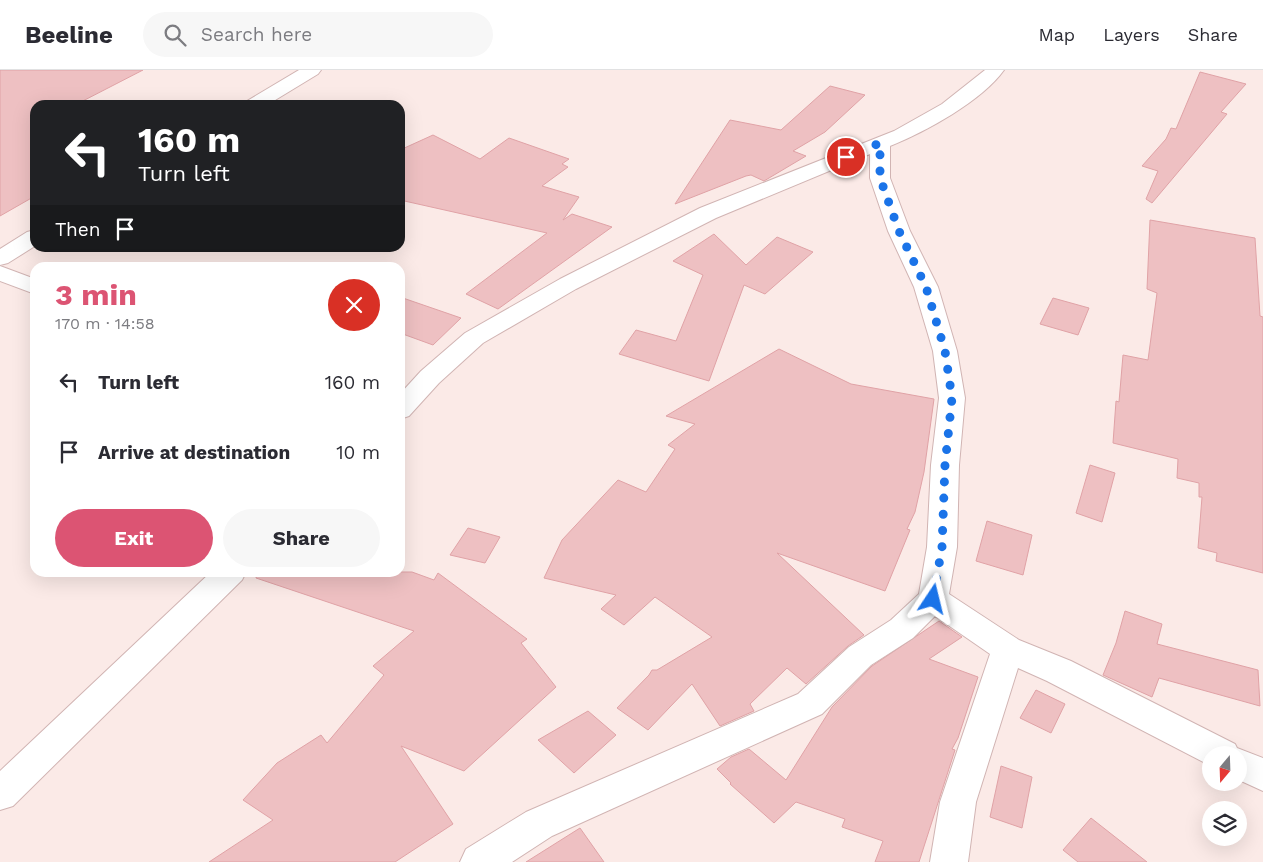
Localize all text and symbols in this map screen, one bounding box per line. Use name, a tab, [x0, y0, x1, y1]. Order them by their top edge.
search box	[143, 12, 493, 57]
text: Beeline	[25, 21, 113, 49]
icon: search	[161, 21, 189, 49]
text: Search here	[201, 23, 312, 46]
text: Map	[1038, 24, 1075, 45]
text: Layers	[1103, 24, 1160, 45]
text: Share	[1188, 24, 1238, 45]
text: 160 m	[138, 119, 240, 161]
icon: left	[55, 120, 120, 185]
pin	[825, 136, 867, 178]
icon: arrive	[832, 143, 860, 171]
text: Turn left	[138, 161, 230, 186]
icon: arrive	[111, 215, 139, 243]
text: Then	[55, 218, 101, 241]
text: 3 min	[55, 277, 137, 312]
button: close	[328, 279, 380, 331]
text: 170 m · 14:58	[55, 314, 155, 333]
icon: left	[55, 368, 83, 396]
text: Turn left	[98, 371, 179, 394]
text: 160 m	[325, 371, 380, 394]
icon: arrive	[55, 438, 83, 466]
text: Arrive at destination	[98, 441, 290, 464]
text: 10 m	[336, 441, 380, 464]
button: Exit	[55, 509, 213, 567]
button: Share	[223, 509, 380, 567]
position arrow	[906, 572, 958, 624]
north arrow	[1202, 746, 1248, 791]
map controls	[1202, 746, 1247, 846]
button: layers	[1202, 801, 1247, 846]

